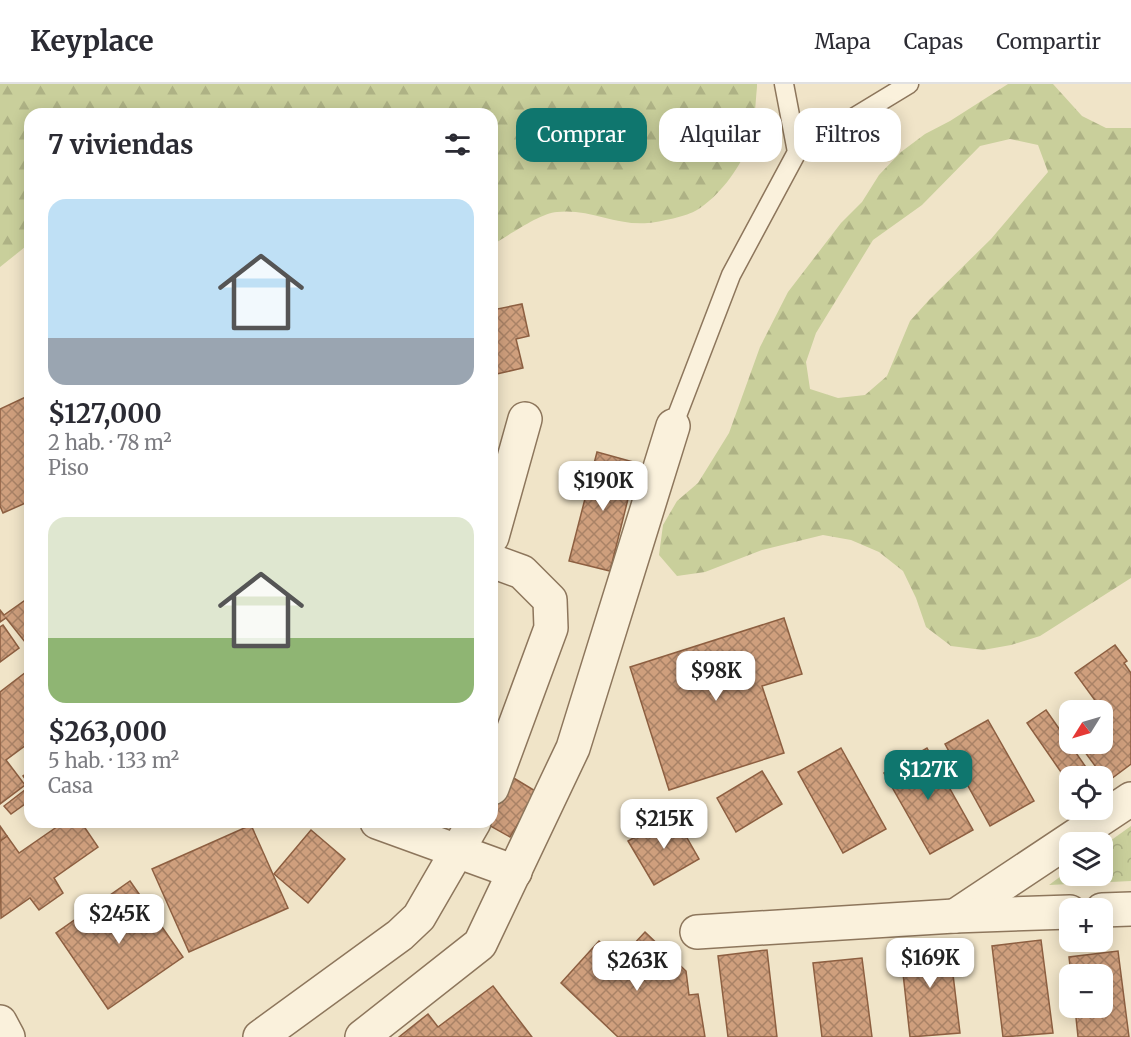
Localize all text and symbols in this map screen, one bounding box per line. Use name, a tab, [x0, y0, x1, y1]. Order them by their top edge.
text: Keyplace	[30, 23, 154, 59]
text: Mapa	[814, 28, 871, 55]
text: Capas	[904, 28, 963, 55]
text: Compartir	[996, 28, 1101, 55]
chip: Comprar	[516, 108, 647, 162]
chip: Alquilar	[659, 108, 782, 162]
chip: Filtros	[794, 108, 901, 162]
text: 7 viviendas	[48, 128, 193, 161]
icon: filters	[441, 128, 474, 161]
icon: home	[207, 238, 315, 346]
text: $127,000	[48, 397, 162, 430]
text: 2 hab. · 78 m²	[48, 430, 172, 455]
text: Piso	[48, 455, 89, 480]
pin: $190K	[561, 461, 645, 512]
text: $190K	[573, 468, 633, 493]
icon: home	[207, 556, 315, 664]
pin: $98K	[680, 651, 752, 702]
text: $98K	[690, 658, 742, 683]
north arrow	[1059, 700, 1113, 754]
map controls	[1059, 700, 1113, 1018]
text: $263,000	[48, 715, 167, 748]
text: 5 hab. · 133 m²	[48, 748, 179, 773]
pin: $127K	[886, 750, 970, 801]
text: $127K	[898, 757, 958, 782]
button: locate	[1059, 766, 1113, 820]
text: Casa	[48, 773, 93, 798]
pin: $215K	[622, 799, 706, 850]
text: $215K	[634, 806, 694, 831]
button: layers	[1059, 832, 1113, 886]
pin: $245K	[77, 894, 161, 945]
button: +	[1059, 898, 1113, 952]
text: $245K	[88, 901, 150, 926]
pin: $169K	[888, 938, 972, 989]
pin: $263K	[595, 941, 679, 992]
text: $169K	[900, 945, 960, 970]
text: $263K	[606, 948, 668, 973]
button: −	[1059, 964, 1113, 1018]

